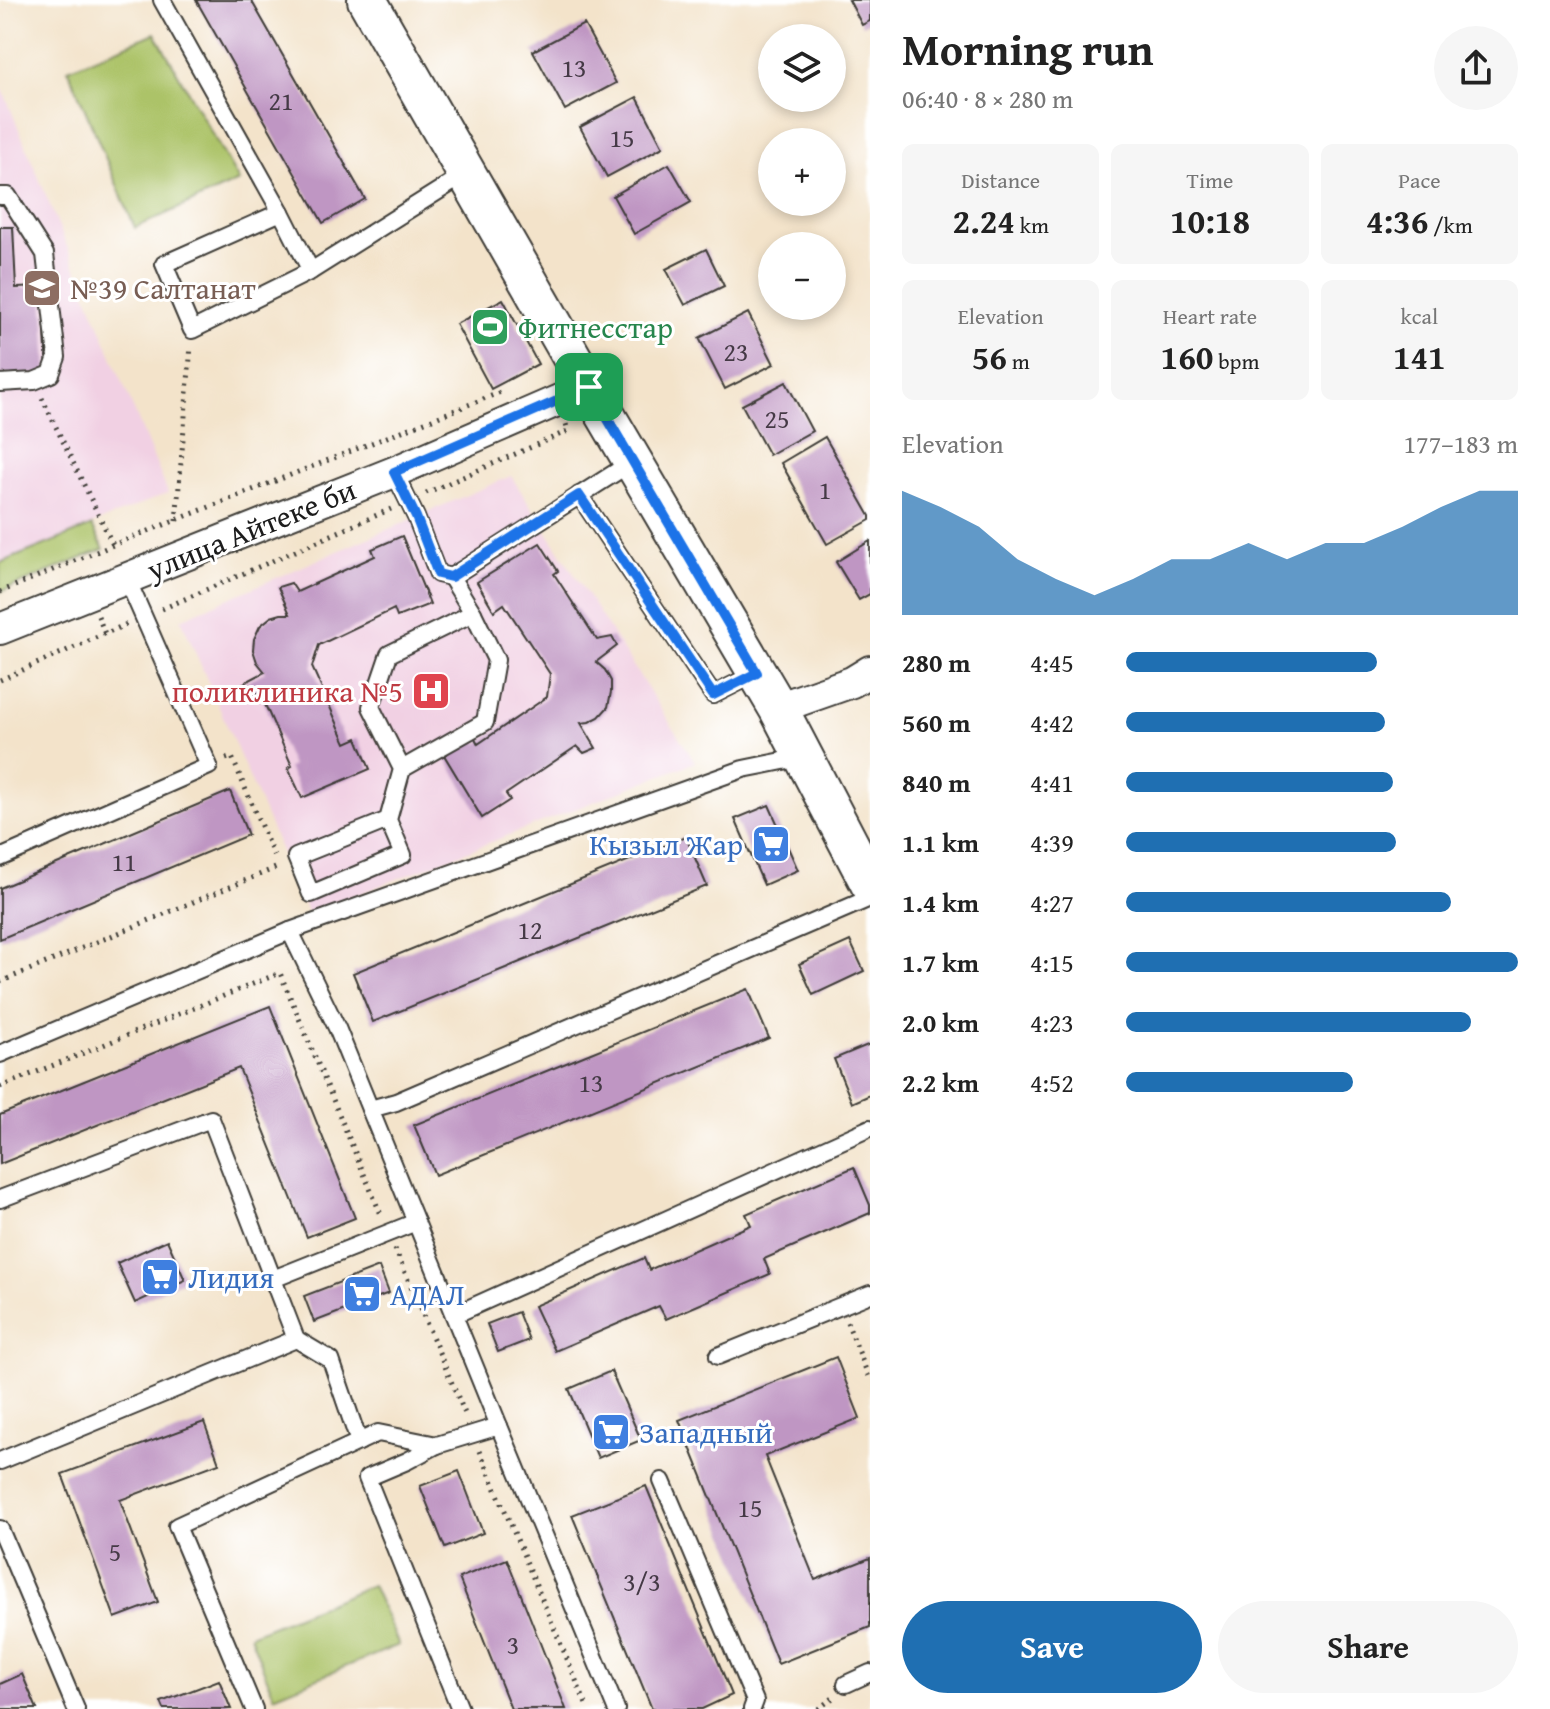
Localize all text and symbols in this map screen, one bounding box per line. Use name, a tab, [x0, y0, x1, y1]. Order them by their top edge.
text: Morning run	[902, 17, 1153, 81]
map controls	[758, 24, 846, 320]
button: layers	[758, 24, 846, 112]
button: share	[1434, 26, 1518, 110]
house number: 13	[561, 48, 587, 87]
text: 06:40 · 8 × 280 m	[902, 79, 1073, 118]
house number: 21	[268, 81, 294, 120]
house number: 15	[609, 118, 635, 157]
button: +	[758, 128, 846, 216]
text: Distance	[961, 164, 1040, 196]
text: Time	[1187, 164, 1233, 196]
text: Pace	[1398, 164, 1440, 196]
text: 2.24	[952, 196, 1015, 245]
text: 10:18	[1170, 196, 1250, 245]
text: 4:36	[1366, 196, 1428, 245]
text: km	[1015, 209, 1049, 241]
text: /km	[1428, 209, 1473, 241]
button: −	[758, 232, 846, 320]
place label: №39 Салтанат	[70, 266, 256, 310]
school or university icon: №39 Салтанат	[21, 267, 63, 309]
text: Elevation	[958, 300, 1044, 332]
text: Heart rate	[1163, 300, 1257, 332]
text: kcal	[1401, 300, 1438, 332]
place label: Фитнесстар	[518, 305, 673, 349]
sports icon: Фитнесстар	[469, 306, 511, 348]
house number: 23	[723, 332, 749, 371]
text: 56	[972, 332, 1007, 381]
text: 160	[1161, 332, 1213, 381]
text: 141	[1393, 332, 1446, 381]
text: m	[1007, 345, 1030, 377]
text: bpm	[1213, 345, 1259, 377]
pin	[555, 353, 623, 421]
icon: arrive	[567, 365, 611, 409]
house number: 25	[764, 399, 790, 438]
text: Elevation	[902, 424, 1004, 463]
text: 177–183 m	[1404, 424, 1518, 463]
street label: улица Айтеке би	[139, 467, 362, 591]
house number: 1	[819, 470, 831, 509]
text: 280 m	[902, 643, 970, 682]
text: 4:45	[1030, 643, 1074, 682]
place label: поликлиника №5	[172, 669, 403, 713]
hospital icon: поликлиника №5	[410, 670, 452, 712]
text: 560 m	[902, 703, 970, 742]
text: 4:42	[1030, 703, 1074, 742]
text: 840 m	[902, 763, 970, 802]
text: 4:41	[1030, 763, 1074, 802]
place label: Кызыл Жар	[589, 822, 743, 866]
supermarket icon: Кызыл Жар	[750, 823, 792, 865]
text: 1.1 km	[902, 823, 979, 862]
text: 4:39	[1030, 823, 1074, 862]
house number: 11	[111, 842, 137, 881]
text: 1.4 km	[902, 883, 979, 922]
text: 4:27	[1030, 883, 1074, 922]
house number: 12	[517, 910, 543, 949]
text: 1.7 km	[902, 943, 979, 982]
text: 4:15	[1030, 943, 1074, 982]
text: 2.0 km	[902, 1003, 979, 1042]
text: 4:23	[1030, 1003, 1074, 1042]
house number: 13	[578, 1063, 604, 1102]
text: 2.2 km	[902, 1063, 979, 1102]
text: 4:52	[1030, 1063, 1074, 1102]
place label: Лидия	[188, 1255, 274, 1299]
supermarket icon: Лидия	[139, 1256, 181, 1298]
place label: АДАЛ	[390, 1272, 465, 1316]
supermarket icon: АДАЛ	[341, 1273, 383, 1315]
place label: Западный	[639, 1410, 773, 1454]
supermarket icon: Западный	[590, 1411, 632, 1453]
house number: 15	[737, 1488, 763, 1527]
house number: 5	[109, 1532, 121, 1571]
house number: 3/3	[623, 1562, 661, 1601]
button: Save	[902, 1601, 1202, 1693]
button: Share	[1218, 1601, 1518, 1693]
house number: 3	[507, 1625, 519, 1664]

